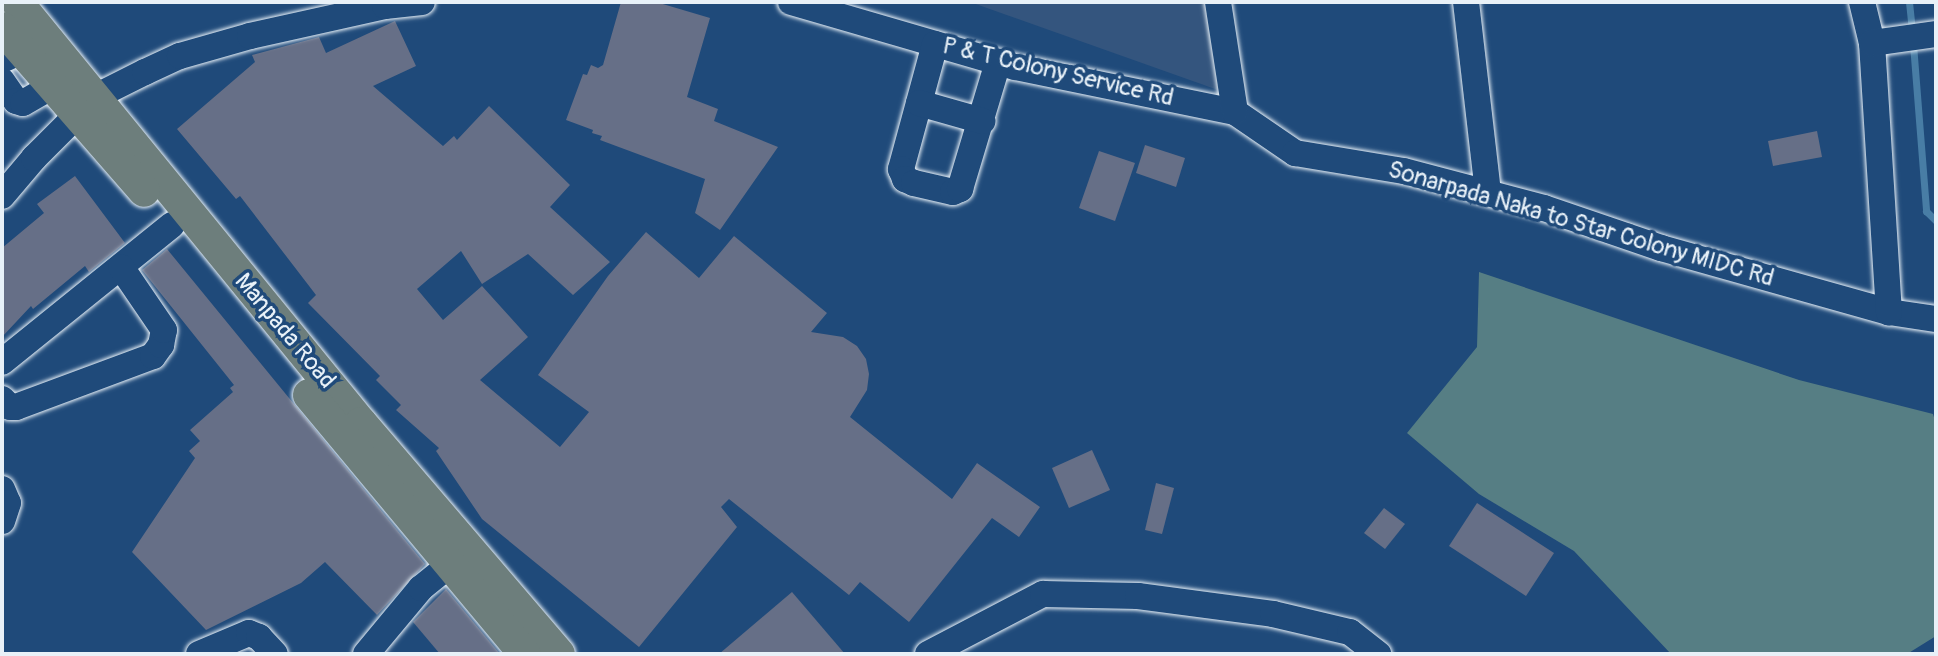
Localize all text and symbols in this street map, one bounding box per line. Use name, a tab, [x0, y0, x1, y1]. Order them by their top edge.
street label: P & T Colony Service Rd	[940, 31, 1176, 113]
street label: Sonarpada Naka to Star Colony MIDC Rd	[1385, 155, 1777, 293]
street label: Manpada Road	[228, 267, 342, 395]

